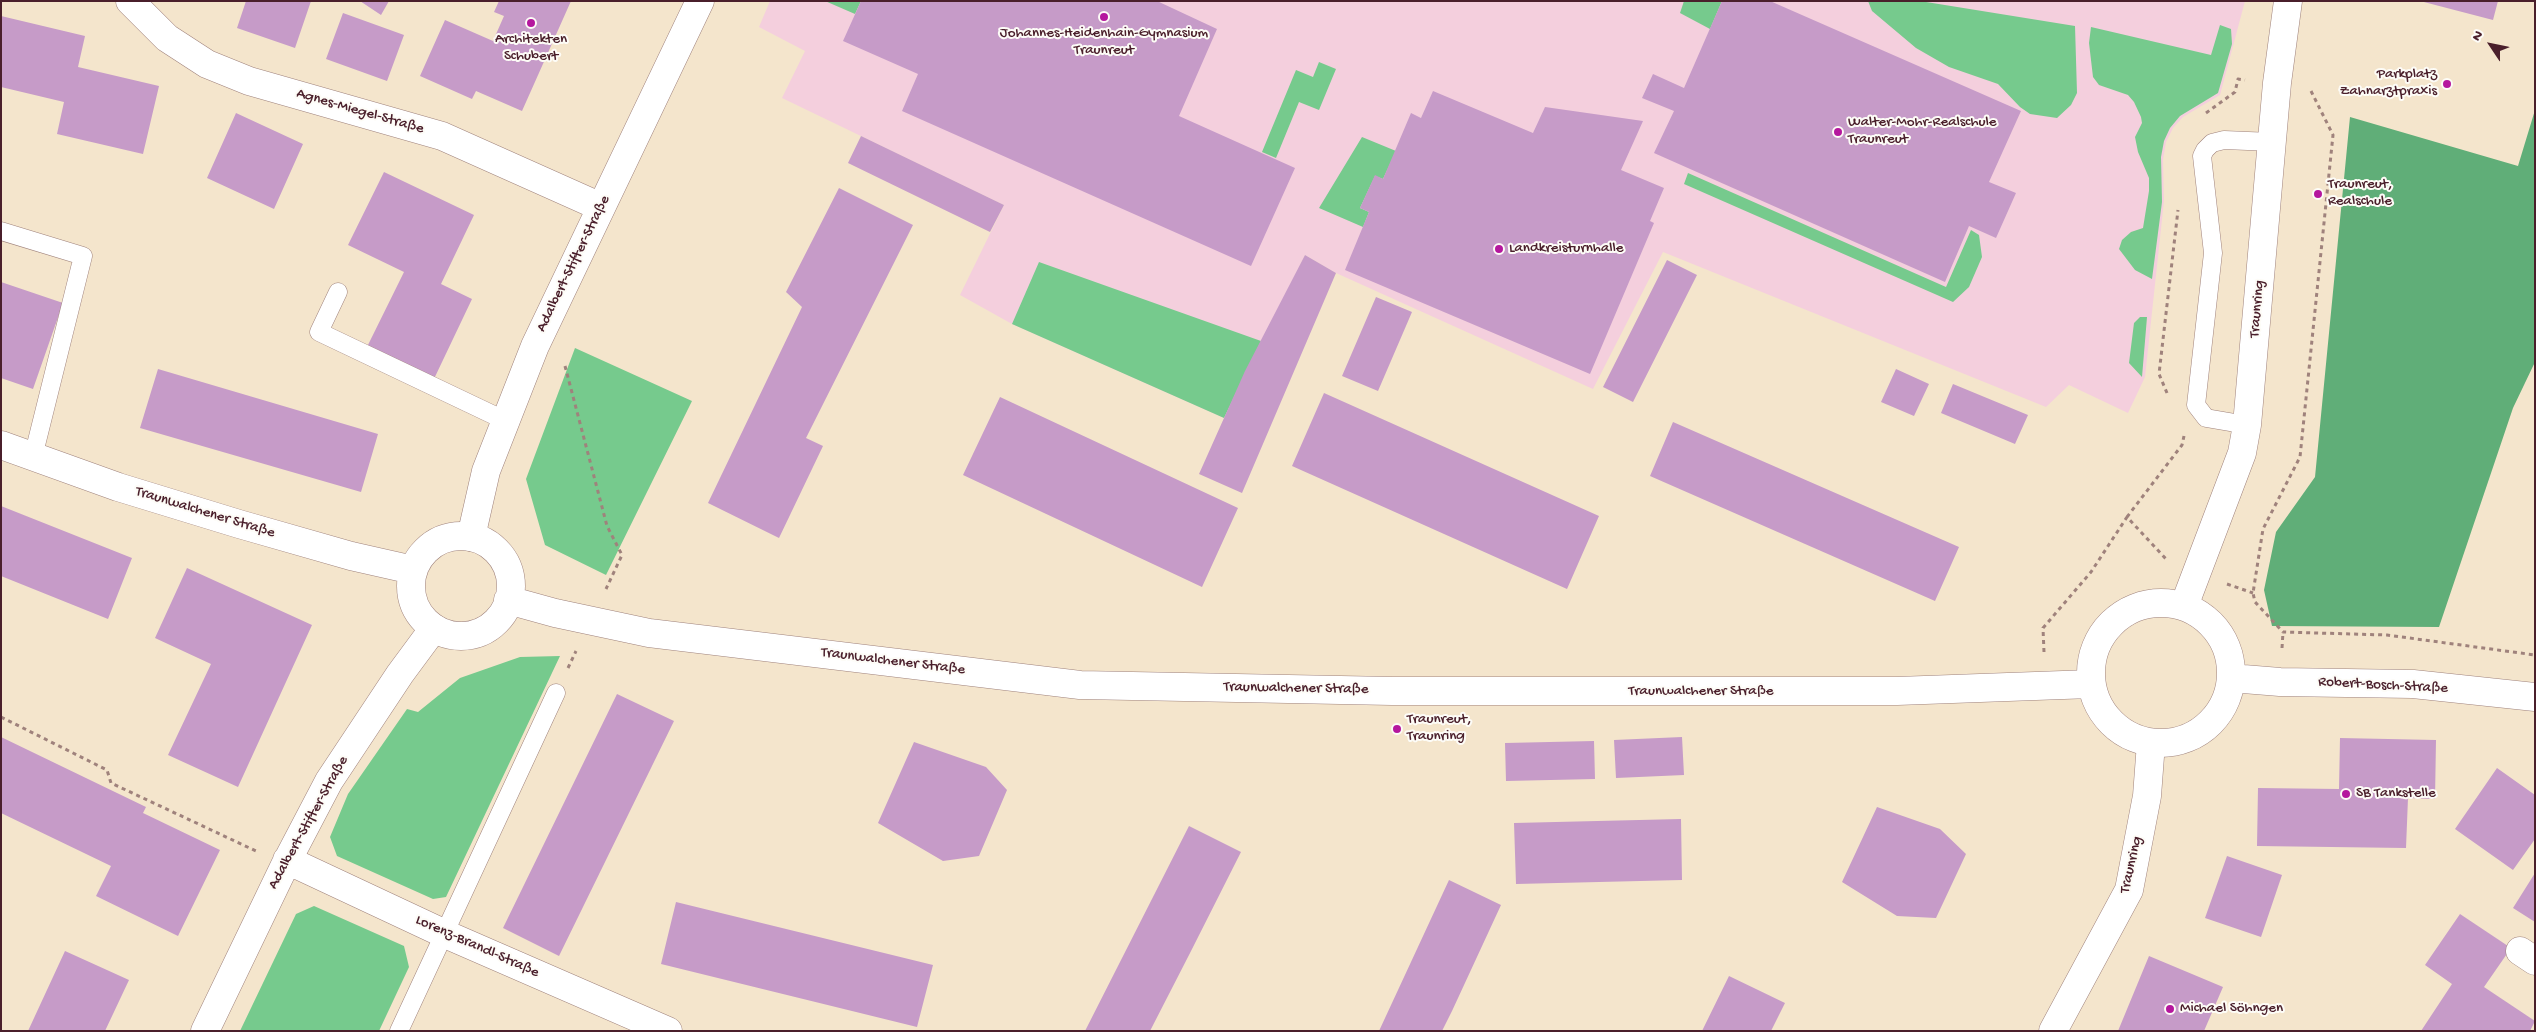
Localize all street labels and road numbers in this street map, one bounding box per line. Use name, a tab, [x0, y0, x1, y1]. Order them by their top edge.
street label: Agnes-Miegel-Straße	[294, 85, 426, 139]
street label: Adalbert-Stifter-Straße	[533, 193, 615, 335]
street label: Traunring	[2247, 279, 2269, 339]
street label: Traunwalchener Straße	[133, 483, 277, 543]
street label: Traunwalchener Straße	[820, 644, 966, 680]
street label: Robert-Bosch-Straße	[2318, 674, 2448, 698]
street label: Traunwalchener Straße	[1223, 679, 1369, 699]
street label: Traunwalchener Straße	[1628, 683, 1774, 701]
street label: Adalbert-Stifter-Straße	[265, 753, 353, 893]
street label: Traunring	[2117, 835, 2147, 895]
street label: Lorenz-Brandl-Straße	[412, 912, 542, 982]

